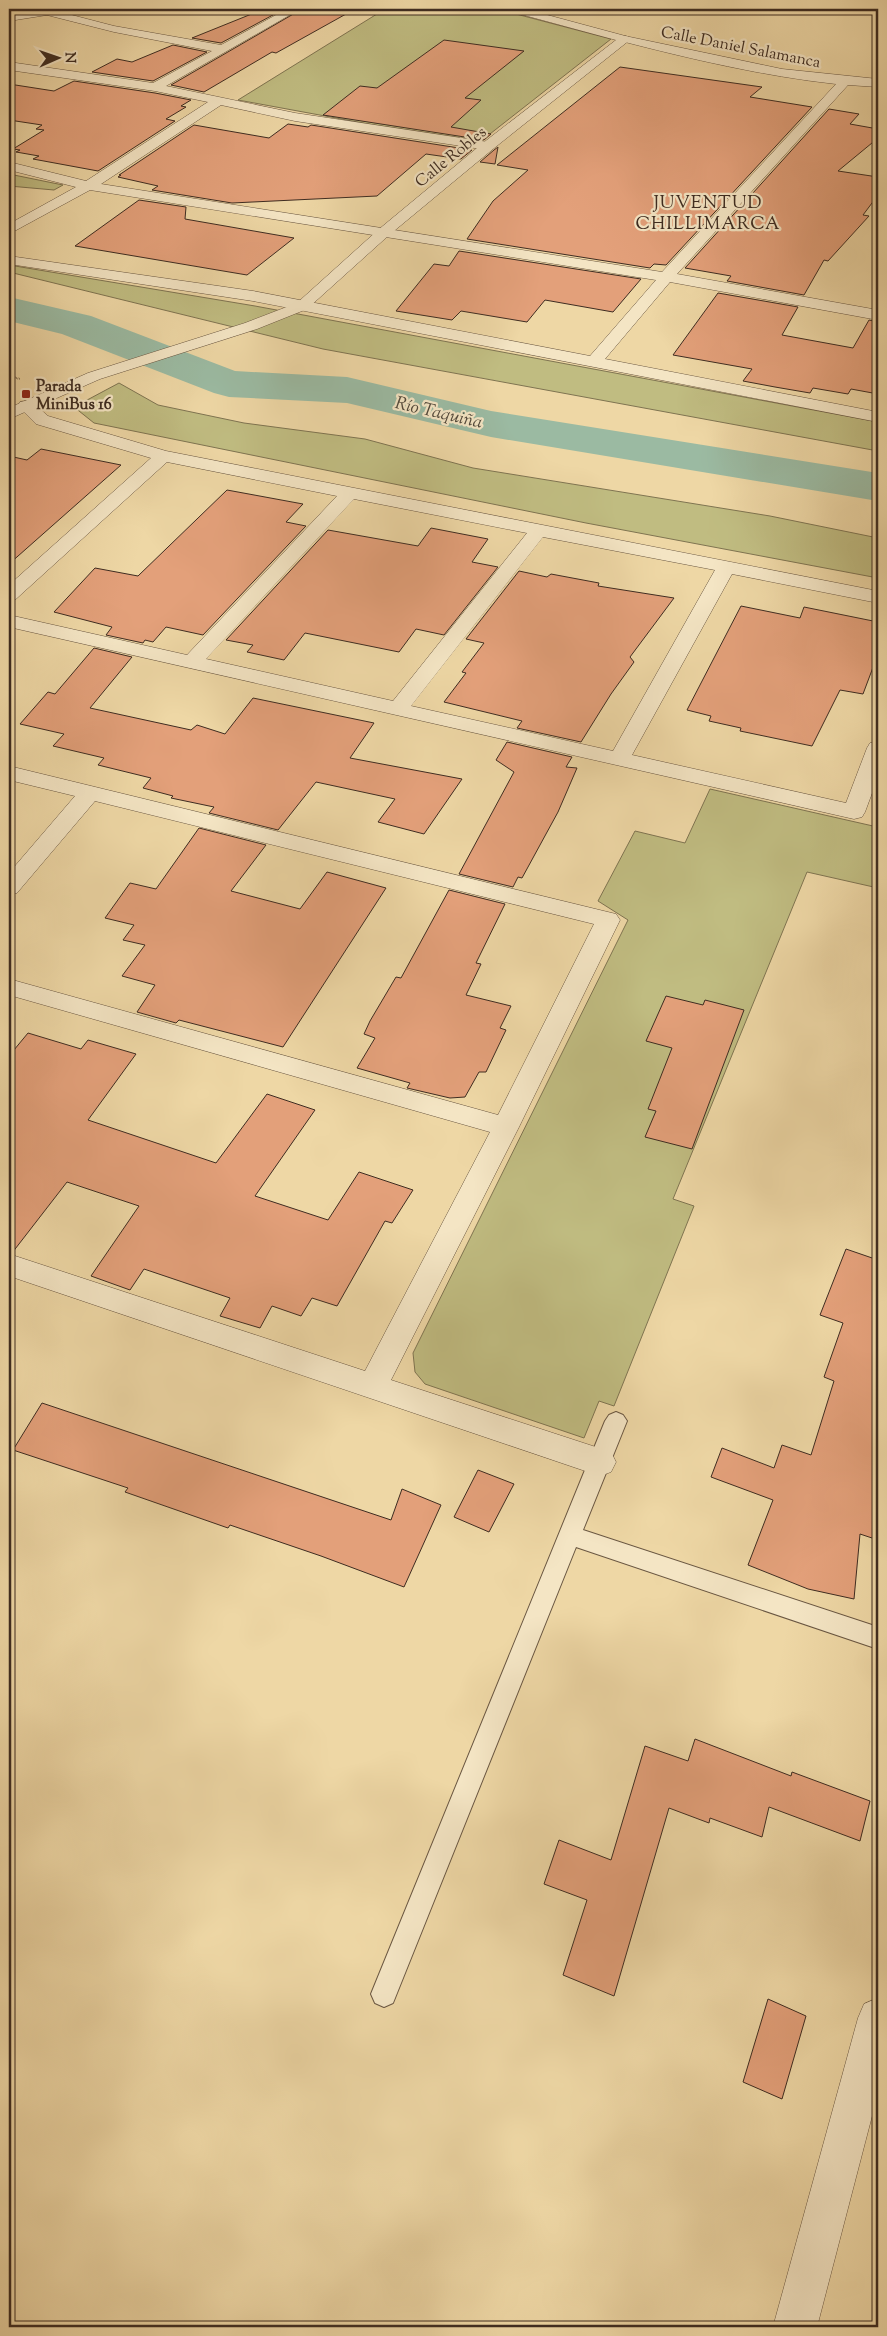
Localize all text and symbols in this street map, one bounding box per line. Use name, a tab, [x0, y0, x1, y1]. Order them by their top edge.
street label: Calle Daniel Salamanca	[659, 22, 823, 75]
north arrow	[32, 32, 82, 82]
text: N	[59, 52, 79, 64]
street label: Calle Robles	[411, 122, 492, 194]
district label: JUVENTUD CHILLIMARCA	[635, 191, 781, 238]
place label: Parada MiniBus 16	[36, 376, 112, 417]
marker: Parada MiniBus 16	[20, 388, 32, 400]
water label: Río Taquiña	[392, 391, 485, 437]

